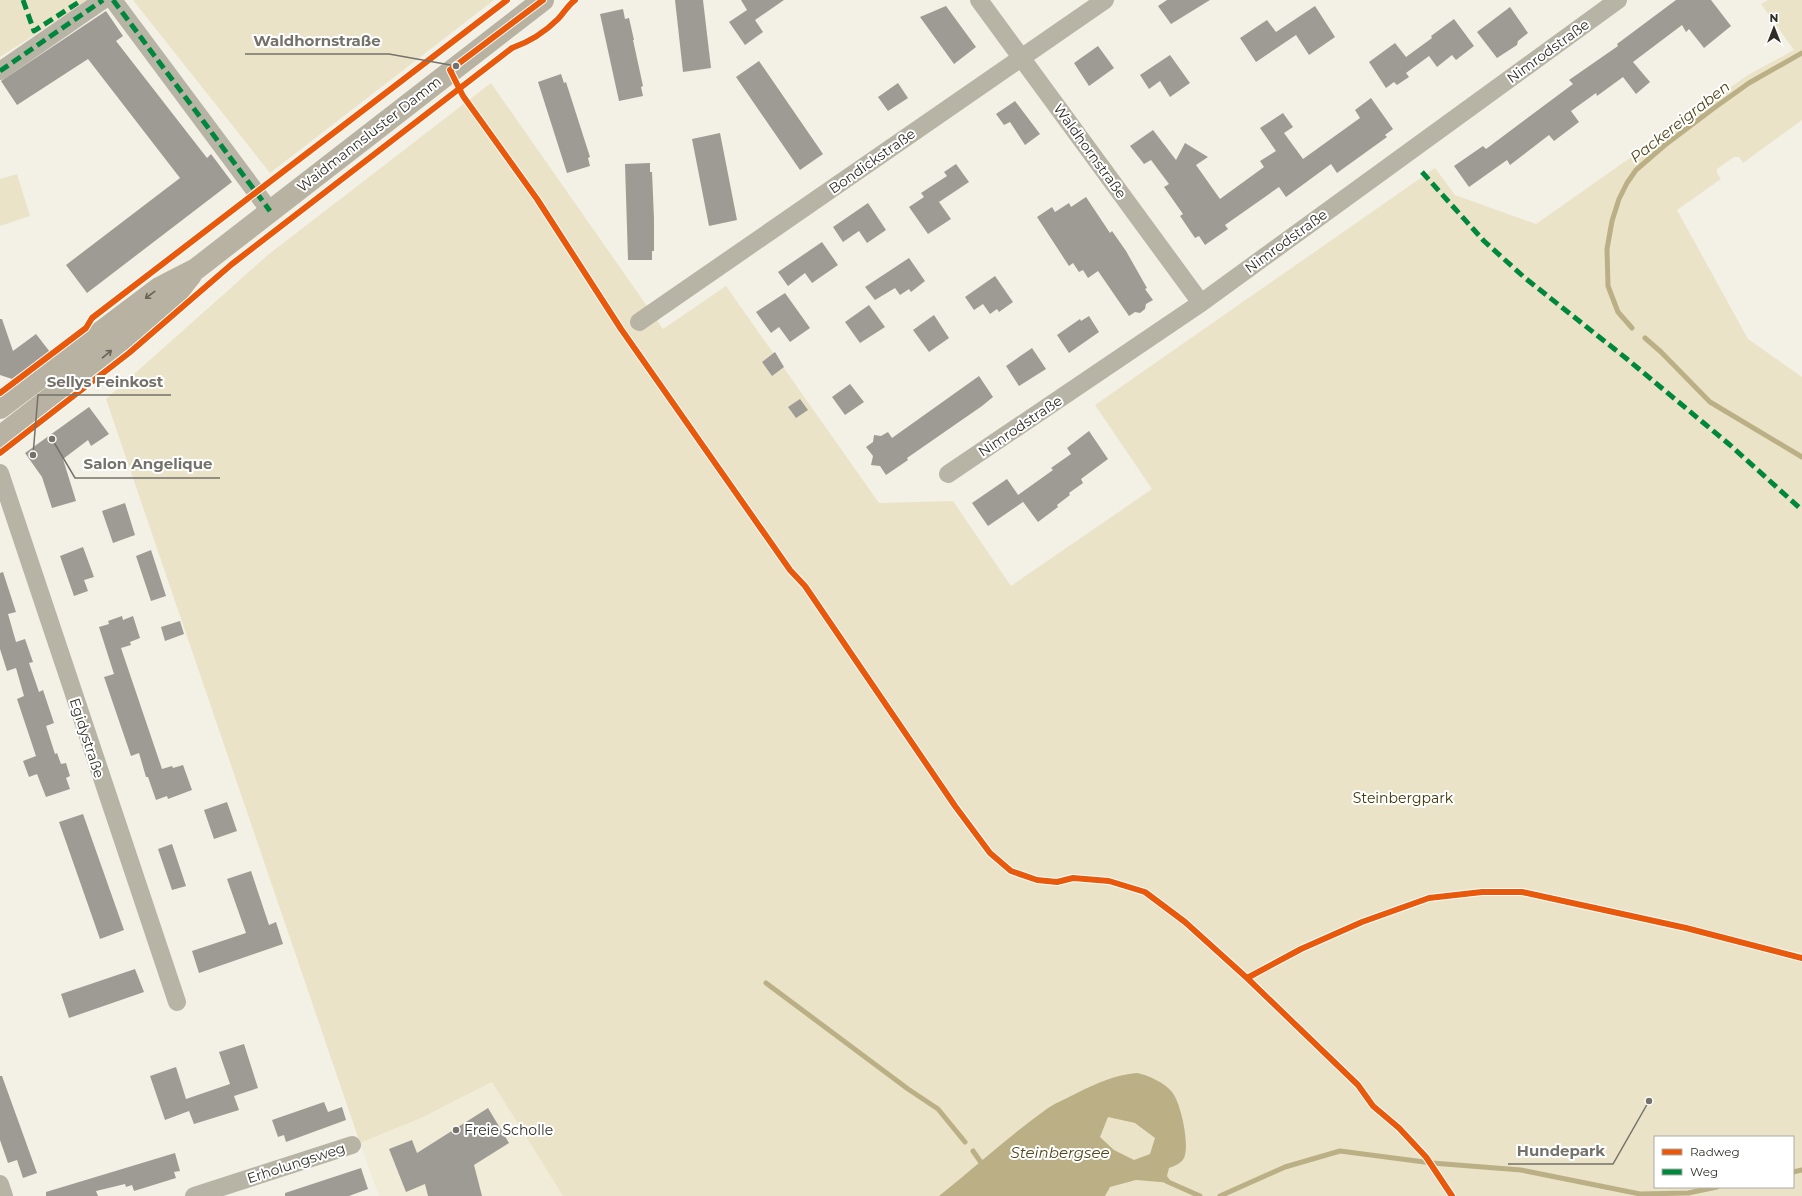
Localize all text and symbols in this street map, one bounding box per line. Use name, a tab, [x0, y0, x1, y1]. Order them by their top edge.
north arrow	[1754, 8, 1794, 48]
text: N	[1770, 11, 1778, 25]
street label: Nimrodstraße	[1503, 15, 1593, 87]
callout: Waldhornstraße	[245, 27, 389, 54]
text: Waldhornstraße	[253, 31, 381, 50]
street label: Waidmannsluster Damm	[293, 72, 445, 196]
water label: Packereigraben	[1626, 77, 1733, 166]
street label: Waldhornstraße	[1049, 100, 1131, 202]
street label: Bondickstraße	[825, 124, 919, 198]
street label: Nimrodstraße	[1241, 205, 1331, 277]
one-way arrow	[144, 291, 155, 299]
one-way arrow	[101, 350, 112, 359]
callout: Sellys Feinkost	[38, 368, 171, 395]
text: Sellys Feinkost	[47, 372, 164, 391]
street label: Nimrodstraße	[975, 391, 1065, 461]
callout: Salon Angelique	[75, 451, 220, 478]
text: Salon Angelique	[84, 454, 212, 473]
street label: Egidystraße	[66, 696, 108, 780]
park label: Steinbergpark	[1353, 789, 1454, 807]
place label: Freie Scholle	[464, 1121, 553, 1139]
marker: Freie Scholle	[451, 1125, 461, 1135]
legend	[1654, 1136, 1794, 1188]
callout: Hundepark	[1508, 1137, 1613, 1164]
street label: Erholungsweg	[245, 1139, 347, 1187]
text: Hundepark	[1517, 1141, 1605, 1160]
water label: Steinbergsee	[1010, 1143, 1110, 1162]
text: Radweg	[1690, 1144, 1740, 1159]
text: Weg	[1690, 1164, 1718, 1179]

